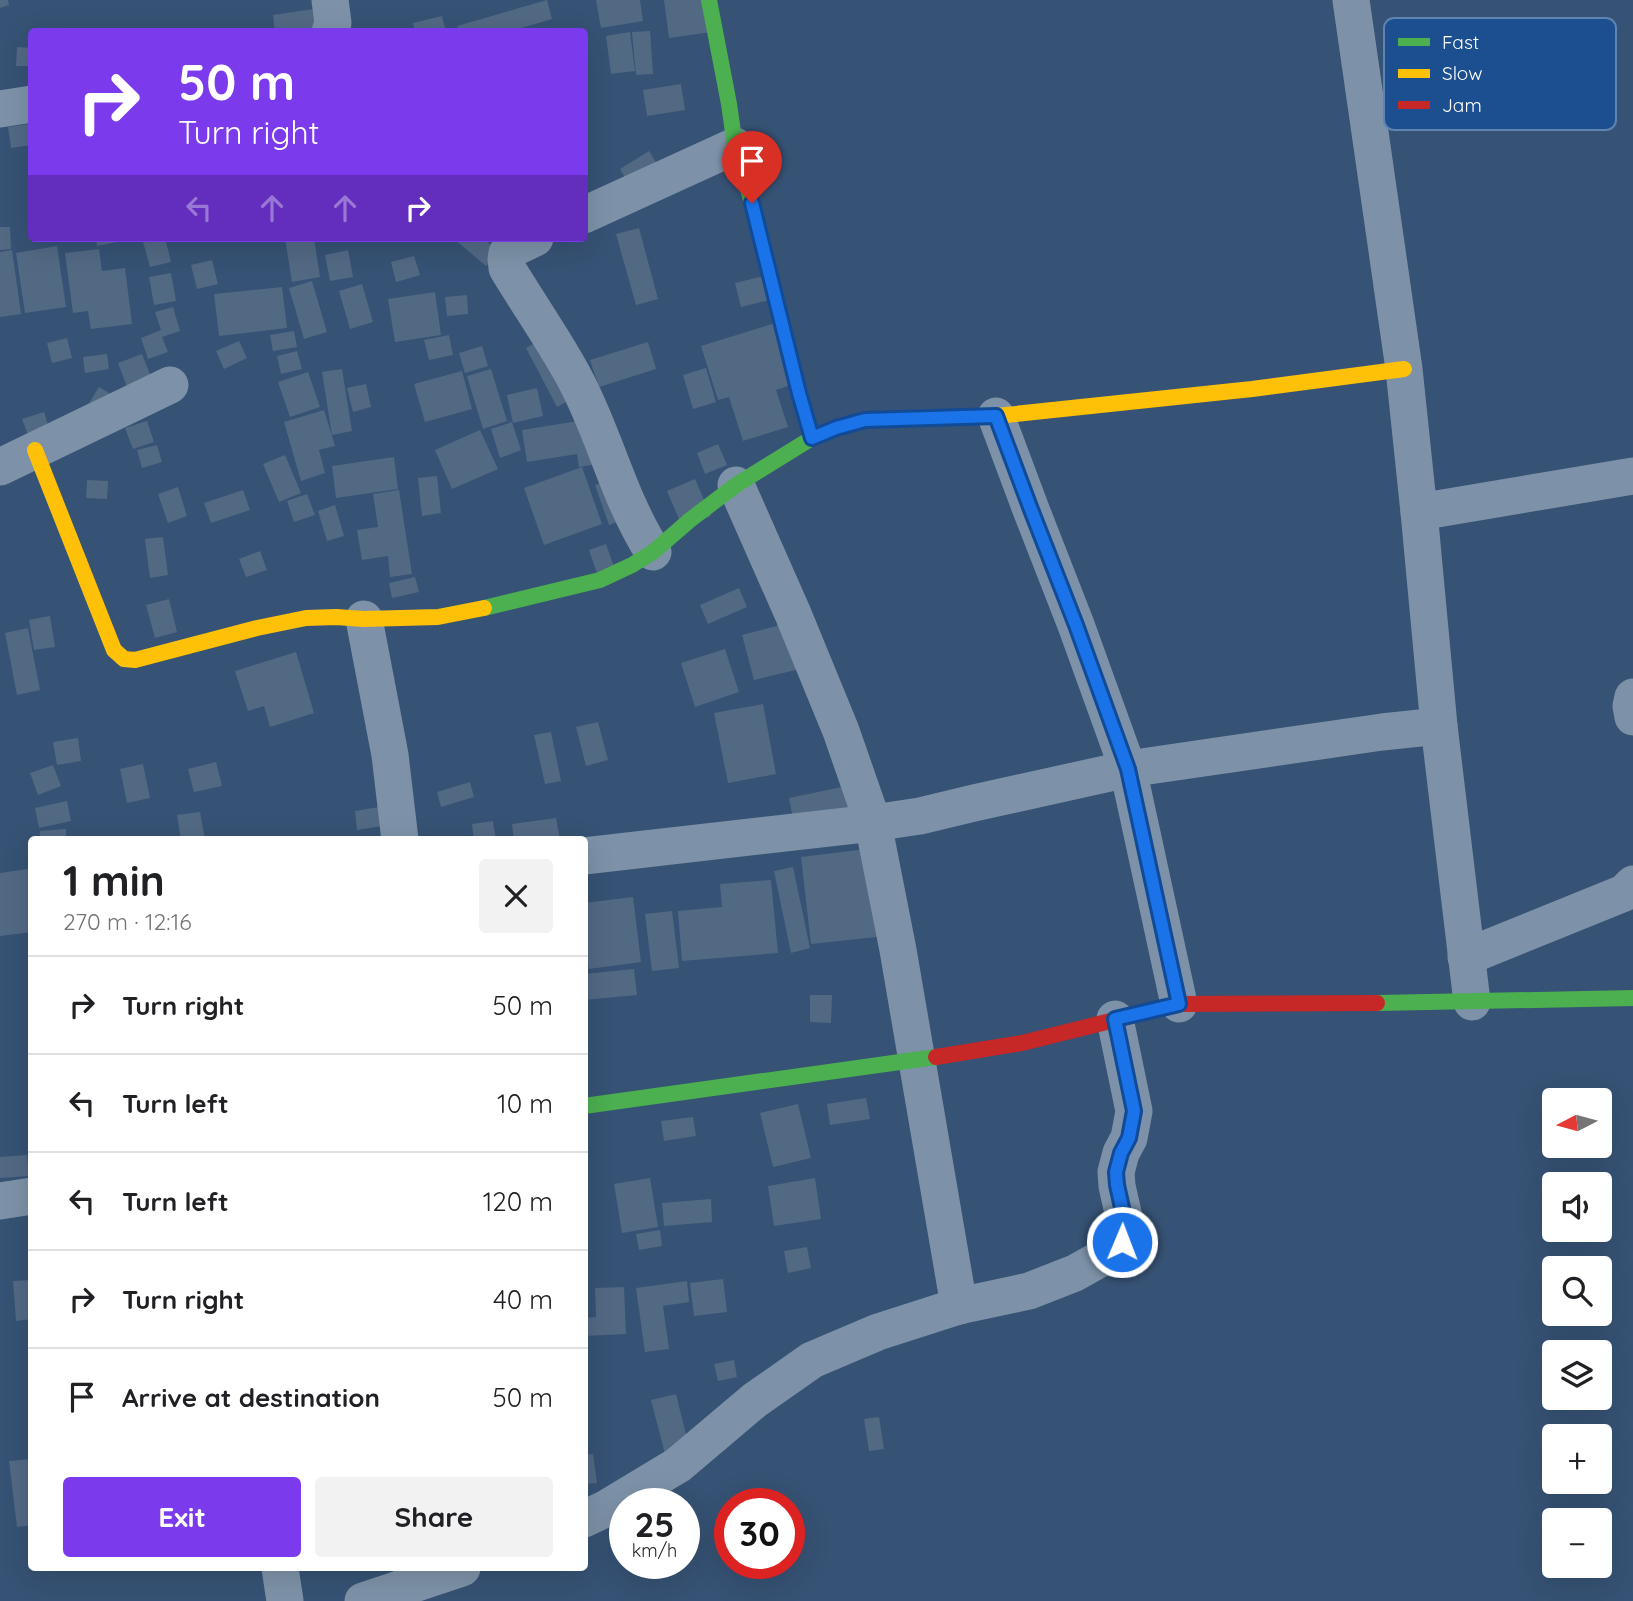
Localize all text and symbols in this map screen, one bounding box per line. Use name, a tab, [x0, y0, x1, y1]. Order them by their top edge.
legend	[1384, 18, 1616, 130]
text: Fast	[1442, 30, 1479, 54]
text: 50 m	[178, 51, 295, 112]
icon: right	[63, 56, 154, 147]
text: Slow	[1442, 61, 1483, 85]
text: Jam	[1442, 93, 1482, 117]
text: Turn right	[178, 112, 319, 152]
pin	[722, 131, 782, 203]
icon: arrive	[733, 142, 771, 180]
icon: left	[180, 189, 218, 227]
icon: ahead	[253, 189, 291, 227]
icon: ahead	[326, 189, 364, 227]
icon: right	[399, 189, 437, 227]
text: 1 min	[63, 854, 165, 907]
button: close	[479, 859, 553, 933]
text: 270 m · 12:16	[63, 907, 192, 936]
icon: right	[63, 986, 101, 1024]
text: Turn right	[122, 989, 244, 1022]
text: 50 m	[493, 989, 553, 1022]
icon: left	[63, 1084, 101, 1122]
text: Turn left	[122, 1087, 229, 1120]
text: 10 m	[497, 1087, 553, 1120]
north arrow	[1542, 1088, 1612, 1158]
map controls	[1542, 1088, 1612, 1578]
button: sound	[1542, 1172, 1612, 1242]
icon: left	[63, 1182, 101, 1220]
text: Turn left	[122, 1185, 229, 1218]
text: 120 m	[483, 1185, 553, 1218]
position arrow	[1085, 1205, 1159, 1279]
button: search	[1542, 1256, 1612, 1326]
icon: right	[63, 1280, 101, 1318]
text: Turn right	[122, 1283, 244, 1316]
text: 40 m	[493, 1283, 553, 1316]
button: layers	[1542, 1340, 1612, 1410]
icon: arrive	[63, 1378, 101, 1416]
text: Arrive at destination	[122, 1381, 380, 1414]
text: 50 m	[493, 1381, 553, 1414]
button: +	[1542, 1424, 1612, 1494]
button: Exit	[63, 1477, 301, 1557]
button: Share	[315, 1477, 553, 1557]
speed limit sign: 30	[714, 1488, 805, 1579]
text: 25	[634, 1502, 675, 1546]
button: −	[1542, 1508, 1612, 1578]
text: km/h	[632, 1539, 677, 1562]

